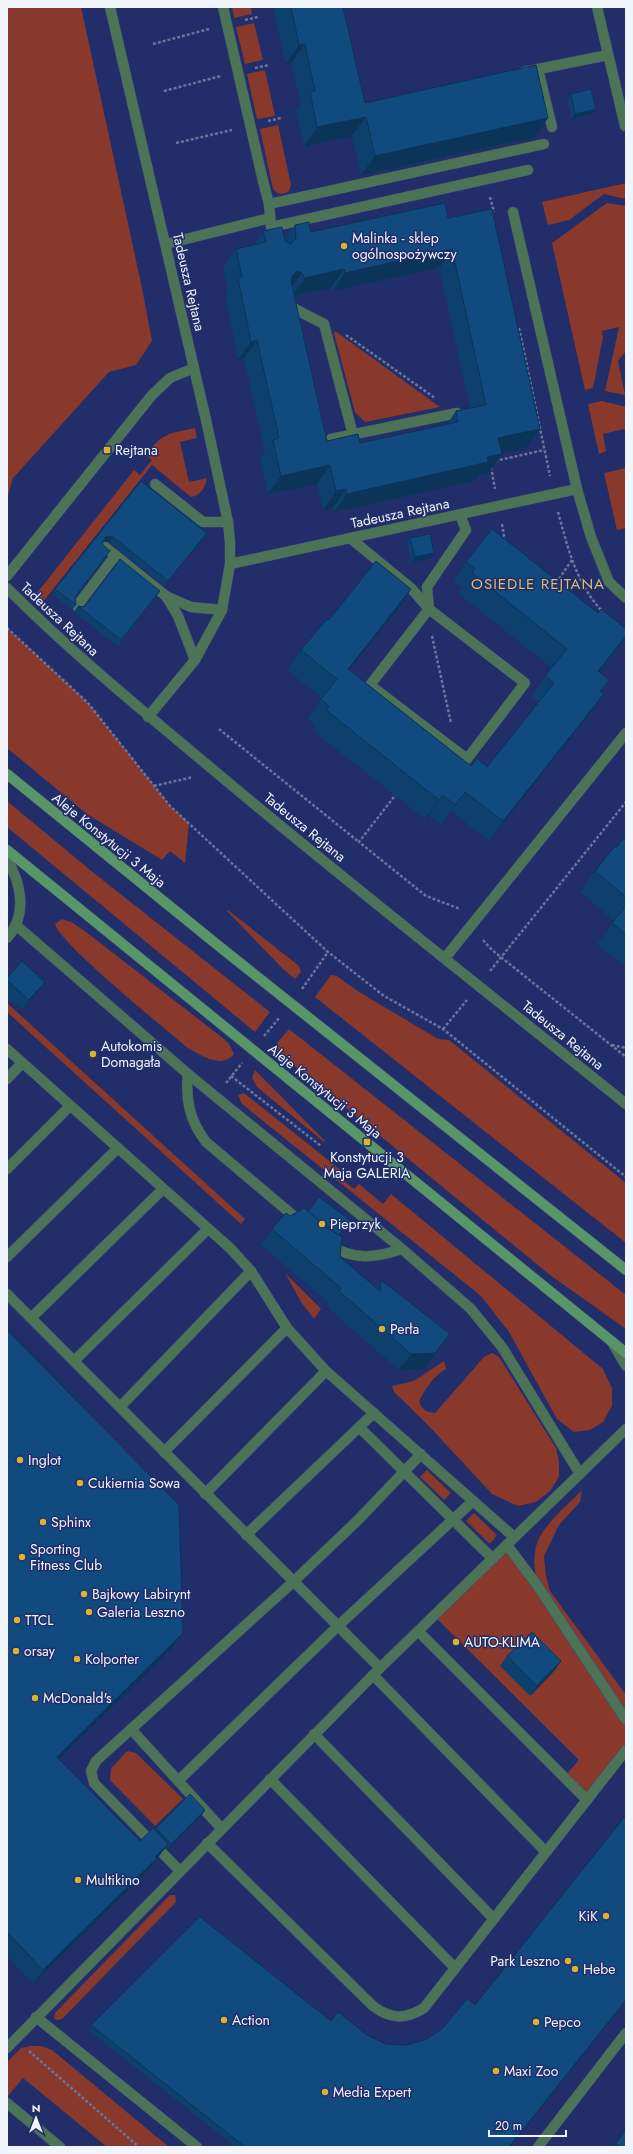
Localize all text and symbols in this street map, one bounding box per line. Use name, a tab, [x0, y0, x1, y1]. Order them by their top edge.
place label: Malinka - sklep ogólnospożywczy	[352, 228, 457, 264]
street label: Tadeusza Rejtana	[168, 231, 210, 333]
marker: Malinka - sklep ogólnospożywczy	[339, 241, 349, 251]
place label: Rejtana	[115, 440, 158, 460]
marker: Rejtana	[102, 445, 112, 455]
street label: Tadeusza Rejtana	[349, 493, 451, 533]
district label: OSIEDLE REJTANA	[471, 573, 605, 595]
street label: Tadeusza Rejtana	[17, 578, 103, 660]
street label: Aleje Konstytucji 3 Maja	[48, 788, 170, 892]
street label: Tadeusza Rejtana	[260, 788, 350, 866]
street label: Tadeusza Rejtana	[518, 996, 608, 1074]
place label: Autokomis Domagała	[101, 1036, 162, 1072]
street label: Aleje Konstytucji 3 Maja	[264, 1039, 386, 1143]
marker: Autokomis Domagała	[88, 1049, 98, 1059]
marker: Konstytucji 3 Maja GALERIA	[362, 1137, 372, 1147]
place label: Konstytucji 3 Maja GALERIA	[324, 1147, 411, 1183]
place label: Pieprzyk	[330, 1214, 382, 1234]
marker: Pieprzyk	[317, 1219, 327, 1229]
place label: Perła	[390, 1319, 419, 1339]
marker: Perła	[377, 1324, 387, 1334]
place label: Inglot	[28, 1450, 62, 1470]
marker: Inglot	[15, 1455, 25, 1465]
place label: Cukiernia Sowa	[88, 1473, 180, 1493]
marker: Cukiernia Sowa	[75, 1478, 85, 1488]
place label: Sphinx	[51, 1512, 91, 1532]
marker: Sphinx	[38, 1517, 48, 1527]
place label: Sporting Fitness Club	[30, 1539, 102, 1575]
marker: Sporting Fitness Club	[17, 1552, 27, 1562]
place label: Bajkowy Labirynt	[92, 1584, 191, 1604]
marker: Bajkowy Labirynt	[79, 1589, 89, 1599]
place label: Galeria Leszno	[97, 1602, 185, 1622]
marker: Galeria Leszno	[84, 1607, 94, 1617]
place label: TTCL	[25, 1610, 54, 1630]
marker: TTCL	[12, 1615, 22, 1625]
place label: AUTO-KLIMA	[464, 1632, 541, 1652]
marker: AUTO-KLIMA	[451, 1637, 461, 1647]
place label: orsay	[24, 1641, 56, 1661]
marker: orsay	[11, 1646, 21, 1656]
place label: Kolporter	[85, 1649, 139, 1669]
marker: Kolporter	[72, 1654, 82, 1664]
place label: McDonald's	[43, 1688, 112, 1708]
marker: McDonald's	[30, 1693, 40, 1703]
place label: Multikino	[86, 1870, 140, 1890]
marker: Multikino	[73, 1875, 83, 1885]
place label: KiK	[579, 1906, 598, 1926]
marker: KiK	[601, 1911, 611, 1921]
place label: Park Leszno	[490, 1951, 560, 1971]
marker: Park Leszno	[563, 1956, 573, 1966]
place label: Hebe	[583, 1959, 615, 1979]
marker: Hebe	[570, 1964, 580, 1974]
place label: Action	[232, 2010, 270, 2030]
place label: Pepco	[544, 2012, 581, 2032]
marker: Action	[219, 2015, 229, 2025]
marker: Pepco	[531, 2017, 541, 2027]
place label: Maxi Zoo	[504, 2061, 559, 2081]
marker: Maxi Zoo	[491, 2066, 501, 2076]
place label: Media Expert	[333, 2082, 412, 2102]
marker: Media Expert	[320, 2087, 330, 2097]
north arrow	[16, 2098, 56, 2138]
text: N	[32, 2100, 40, 2116]
scale bar	[489, 2112, 566, 2138]
text: 20 m	[495, 2117, 522, 2135]

